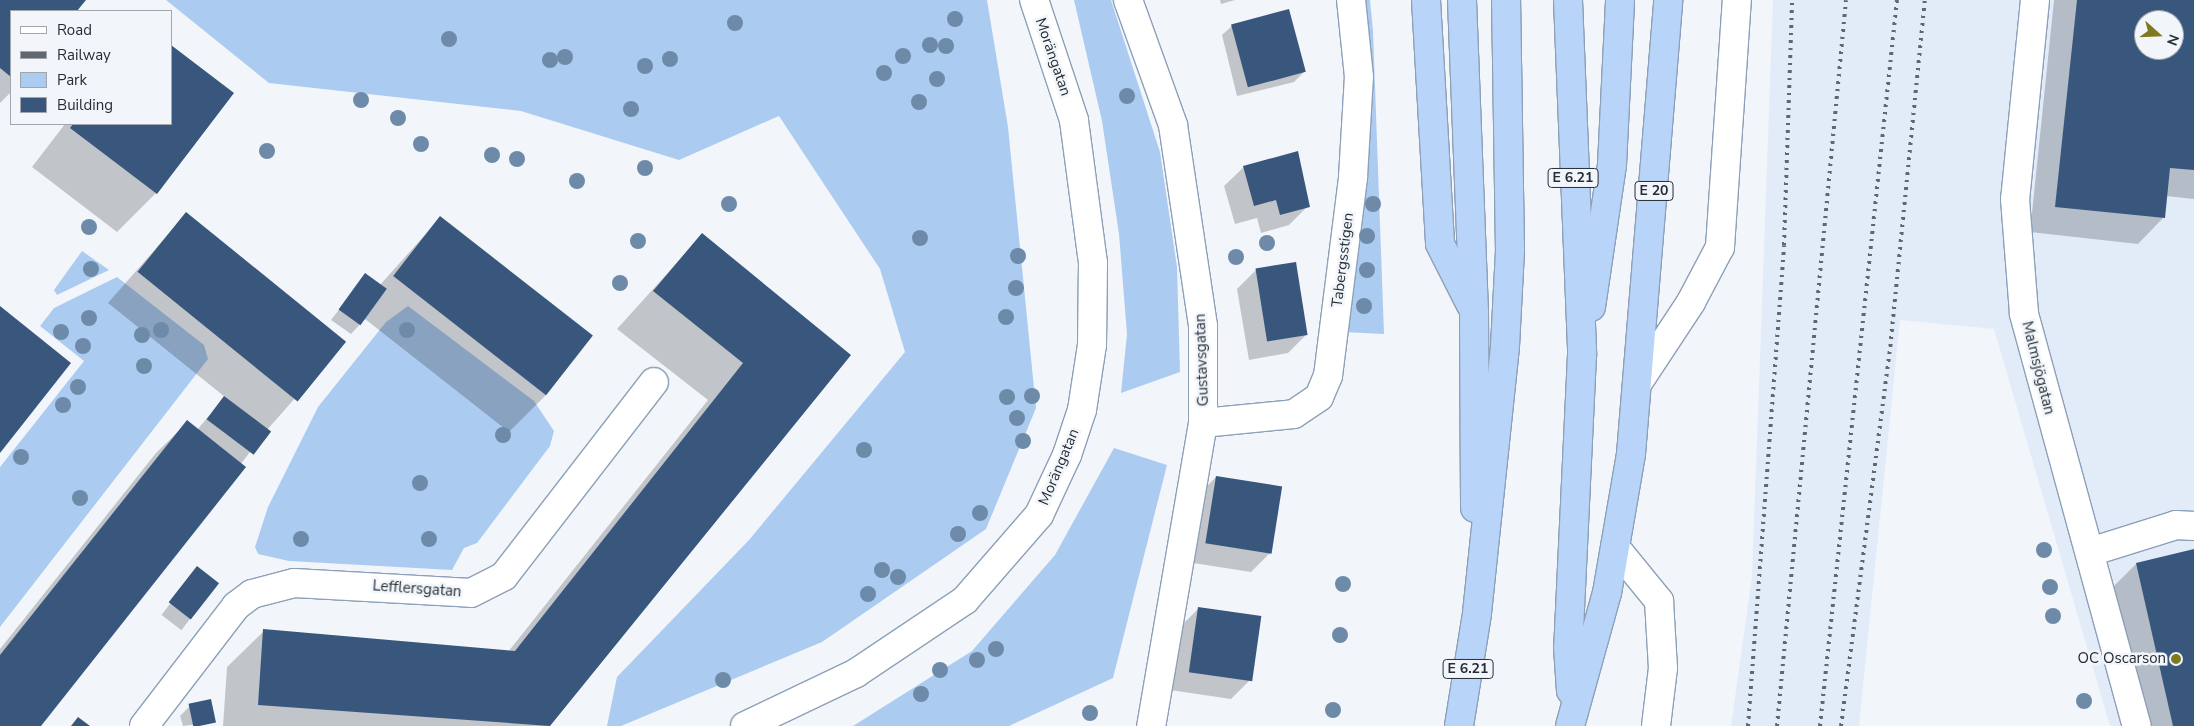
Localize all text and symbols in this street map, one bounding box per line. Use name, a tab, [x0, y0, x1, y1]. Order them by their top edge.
legend	[10, 10, 172, 125]
north arrow	[2134, 10, 2184, 60]
street label: Morängatan	[1031, 16, 1075, 98]
text: Road	[57, 20, 92, 40]
text: N	[2162, 32, 2183, 48]
text: Railway	[57, 45, 111, 65]
text: Park	[57, 70, 87, 90]
text: Building	[57, 95, 113, 115]
road number: E 6.21	[1547, 167, 1599, 190]
road number: E 20	[1634, 180, 1674, 202]
street label: Tabergsstigen	[1328, 212, 1358, 308]
street label: Gustavsgatan	[1191, 313, 1213, 407]
street label: Malmsjögatan	[2018, 319, 2058, 417]
street label: Morängatan	[1035, 426, 1083, 508]
street label: Lefflersgatan	[372, 577, 462, 601]
place label: OC Oscarson	[2078, 650, 2166, 668]
marker: OC Oscarson	[2170, 653, 2182, 665]
road number: E 6.21	[1442, 658, 1494, 681]

